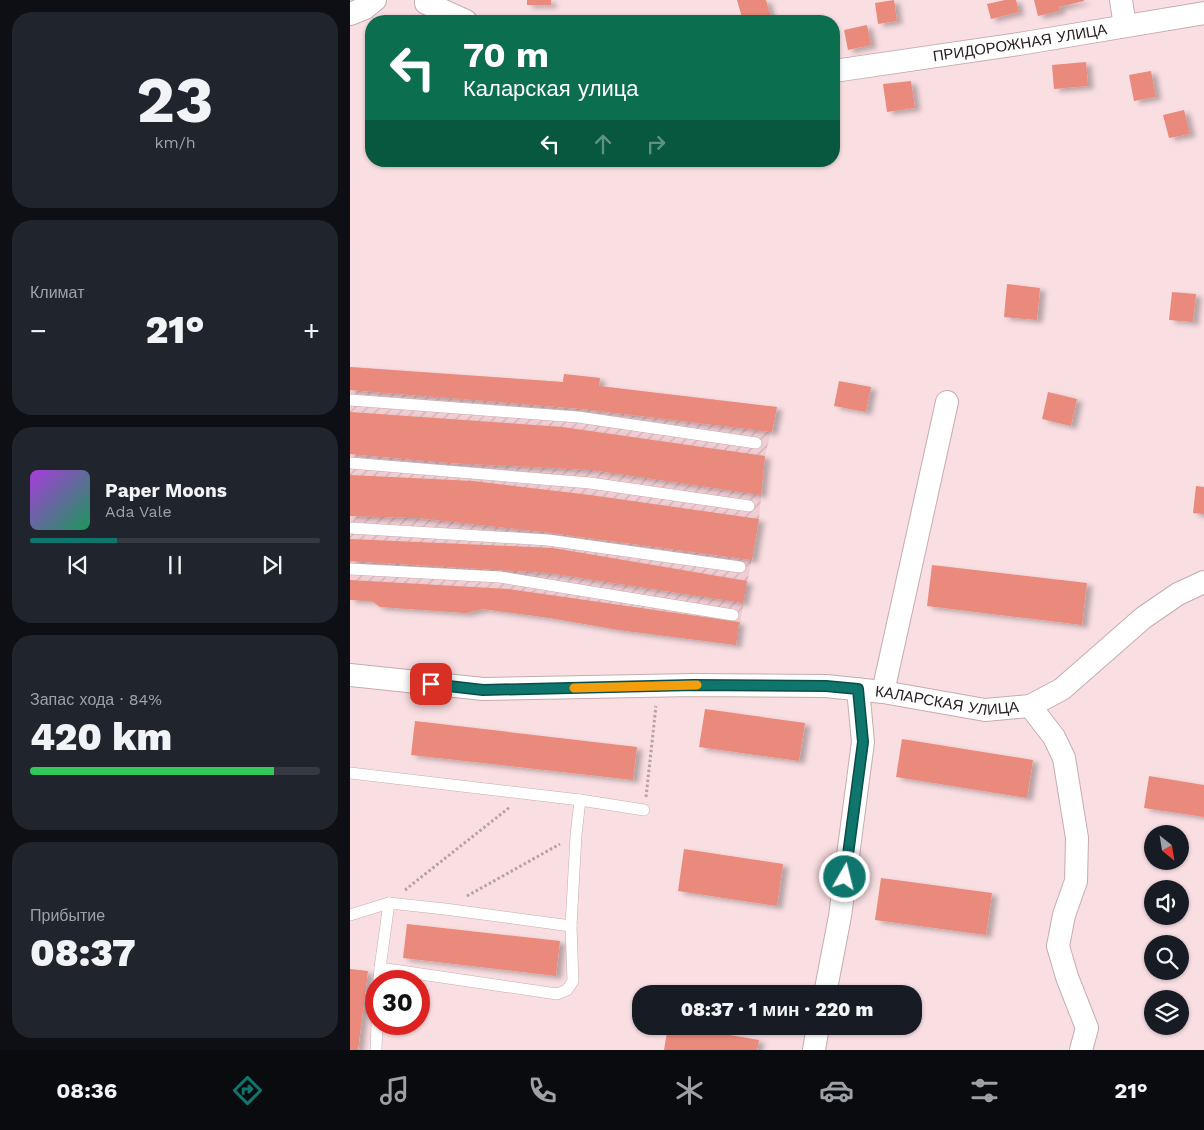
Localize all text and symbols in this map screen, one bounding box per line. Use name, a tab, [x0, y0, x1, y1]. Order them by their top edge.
street label: ПРИДОРОЖНАЯ УЛИЦА	[932, 20, 1108, 65]
text: 70 m	[463, 34, 549, 76]
icon: left	[380, 35, 445, 100]
text: 23	[136, 62, 214, 138]
text: Каларская улица	[463, 76, 639, 101]
icon: left	[536, 130, 564, 158]
icon: ahead	[589, 130, 617, 158]
icon: right	[642, 130, 670, 158]
text: km/h	[154, 133, 196, 152]
text: Климат	[30, 283, 84, 302]
text: 21°	[145, 308, 205, 352]
text: −	[30, 314, 47, 347]
text: +	[303, 314, 320, 347]
text: Paper Moons	[105, 479, 227, 502]
text: Ada Vale	[105, 502, 172, 521]
icon: previous	[64, 551, 92, 579]
icon: pause	[161, 551, 189, 579]
icon: next	[258, 551, 286, 579]
pin	[410, 663, 452, 705]
icon: arrive	[417, 670, 445, 698]
street label: КАЛАРСКАЯ УЛИЦА	[874, 682, 1020, 719]
text: Запас хода · 84%	[30, 690, 162, 709]
text: 420 km	[30, 715, 172, 759]
north arrow	[1144, 825, 1189, 870]
map controls	[1144, 825, 1189, 1035]
position arrow	[818, 850, 870, 902]
button: sound	[1144, 880, 1189, 925]
text: Прибытие	[30, 906, 105, 925]
text: 08:37	[30, 931, 136, 975]
button: search	[1144, 935, 1189, 980]
speed limit sign: 30	[365, 970, 430, 1035]
button: layers	[1144, 990, 1189, 1035]
text: 08:37 · 1 мин · 220 m	[681, 998, 873, 1021]
icon: directions	[230, 1073, 265, 1108]
icon: music	[377, 1073, 412, 1108]
icon: phone	[525, 1073, 560, 1108]
icon: climate	[672, 1073, 707, 1108]
icon: car	[819, 1073, 854, 1108]
icon: filters	[967, 1073, 1002, 1108]
text: 08:36	[56, 1078, 117, 1103]
text: 21°	[1114, 1078, 1148, 1103]

